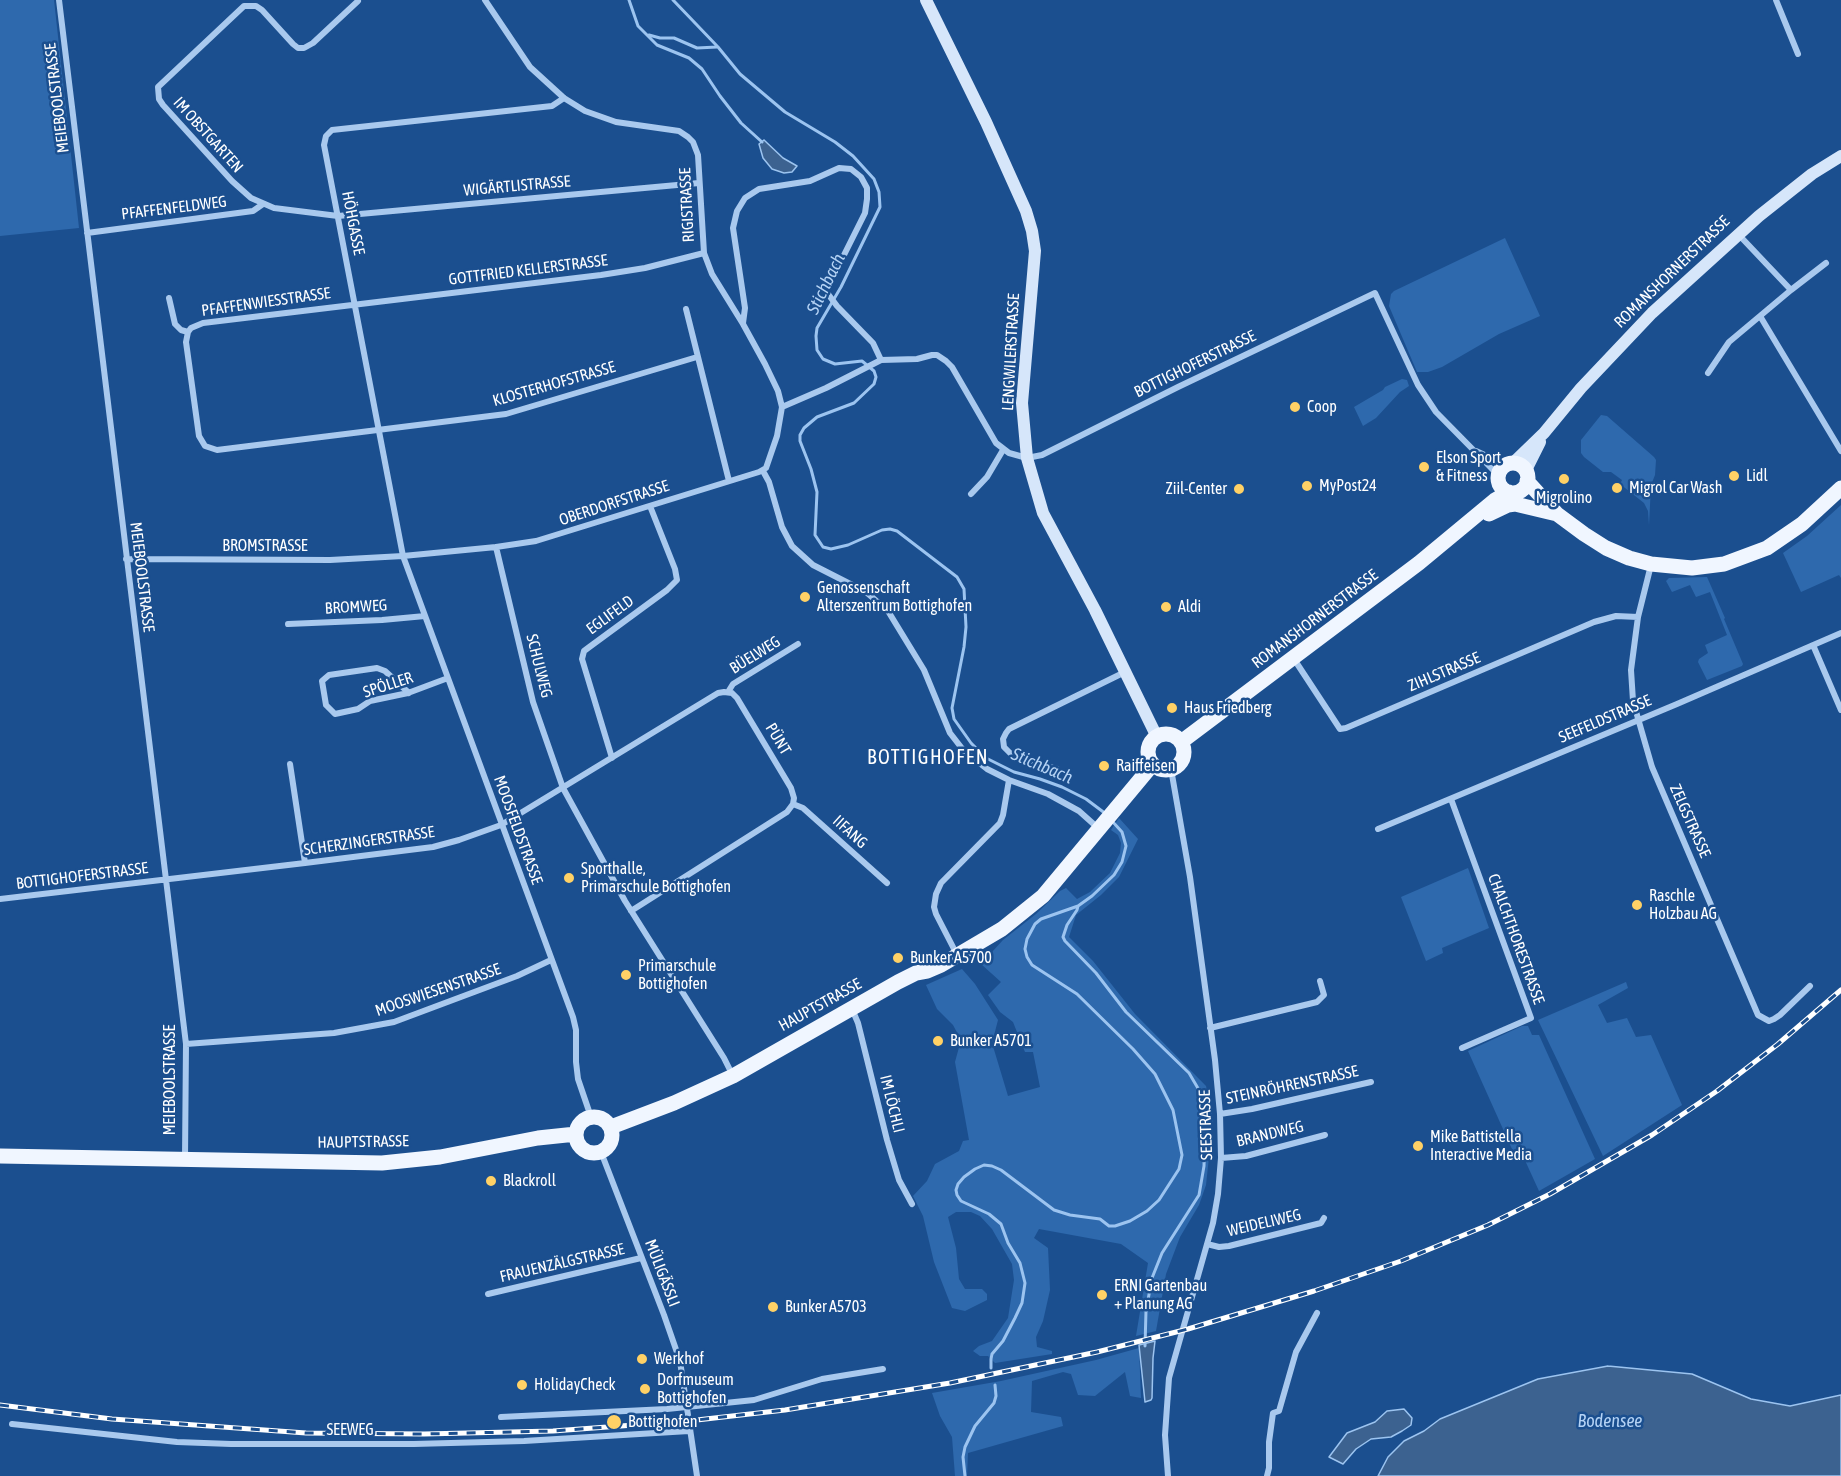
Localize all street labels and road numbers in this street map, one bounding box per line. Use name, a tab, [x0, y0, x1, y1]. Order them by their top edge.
street label: MEIEBOOLSTRASSE	[41, 42, 73, 154]
street label: IM OBSTGARTEN	[169, 93, 247, 177]
street label: RIGISTRASSE	[675, 167, 699, 243]
street label: WIGÄRTLISTRASSE	[463, 172, 571, 200]
street label: HÖHGASSE	[337, 190, 369, 256]
street label: PFAFFENFELDWEG	[120, 192, 228, 224]
street label: ROMANSHORNERSTRASSE	[1610, 212, 1734, 332]
street label: GOTTFRIED KELLERSTRASSE	[448, 251, 608, 289]
street label: PFAFFENWIESSTRASSE	[200, 283, 332, 321]
street label: LENGWILERSTRASSE	[998, 293, 1024, 411]
street label: BOTTIGHOFERSTRASSE	[1131, 326, 1259, 402]
street label: KLOSTERHOFSTRASSE	[491, 357, 617, 411]
street label: OBERDORFSTRASSE	[557, 476, 671, 530]
street label: MEIEBOOLSTRASSE	[126, 521, 158, 633]
street label: BROMSTRASSE	[222, 536, 308, 556]
street label: ROMANSHORNERSTRASSE	[1248, 565, 1382, 673]
street label: EGLIFELD	[583, 591, 637, 639]
street label: BROMWEG	[324, 596, 388, 618]
street label: SCHULWEG	[522, 632, 556, 700]
street label: BÜELWEG	[726, 632, 784, 678]
street label: ZIHLSTRASSE	[1405, 648, 1483, 696]
street label: SPÖLLER	[361, 668, 415, 702]
street label: SEEFELDSTRASSE	[1556, 691, 1654, 747]
street label: PÜNT	[761, 720, 795, 758]
street label: MOOSFELDSTRASSE	[489, 773, 547, 887]
street label: ZELGSTRASSE	[1665, 781, 1715, 861]
street label: IIFANG	[829, 811, 871, 853]
street label: SCHERZINGERSTRASSE	[302, 822, 436, 860]
street label: BOTTIGHOFERSTRASSE	[15, 858, 149, 894]
street label: CHALCHTHORESTRASSE	[1484, 871, 1548, 1007]
street label: MOOSWIESENSTRASSE	[373, 960, 503, 1020]
street label: HAUPTSTRASSE	[775, 974, 865, 1036]
street label: MEIEBOOLSTRASSE	[160, 1025, 180, 1135]
street label: STEINRÖHRENSTRASSE	[1224, 1062, 1360, 1108]
street label: IM LÖCHLI	[876, 1073, 908, 1135]
street label: SEESTRASSE	[1195, 1090, 1217, 1160]
street label: BRANDWEG	[1234, 1117, 1306, 1151]
street label: HAUPTSTRASSE	[317, 1132, 409, 1152]
street label: WEIDELIWEG	[1225, 1205, 1303, 1241]
street label: MÜLIGÄSSLI	[640, 1237, 684, 1309]
street label: FRAUENZÄLGSTRASSE	[498, 1239, 626, 1287]
street label: SEEWEG	[326, 1420, 374, 1440]

